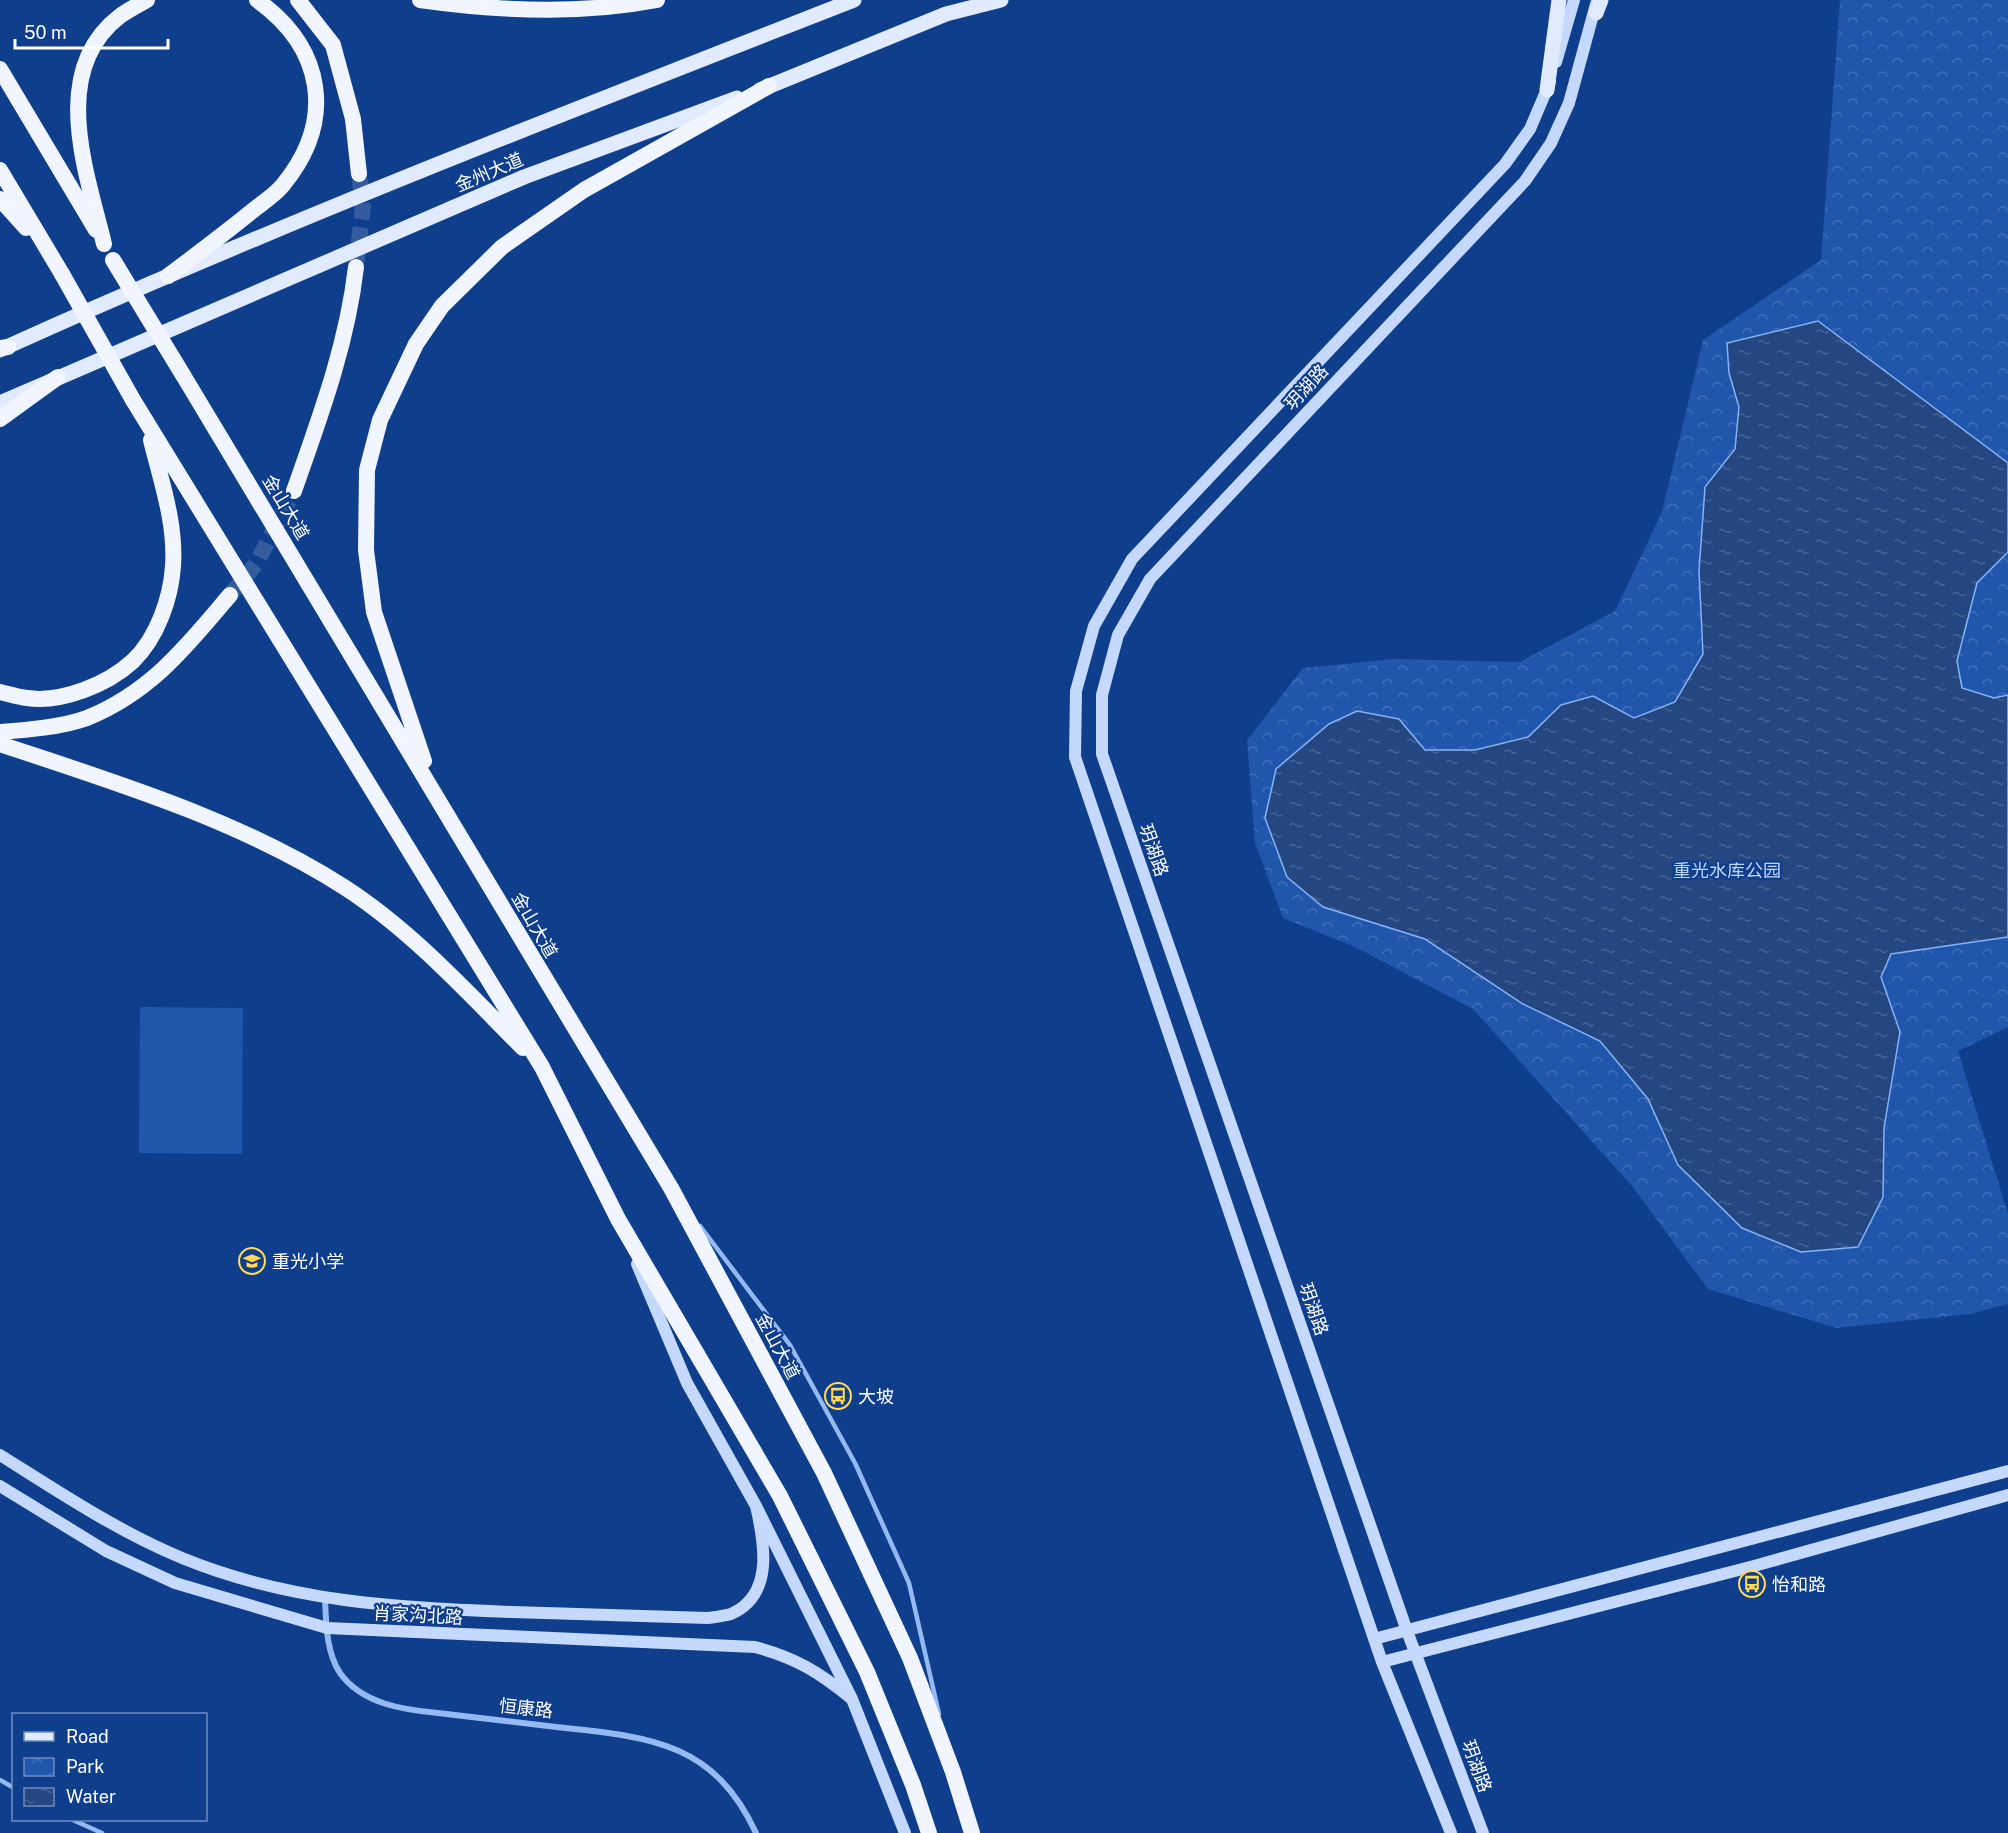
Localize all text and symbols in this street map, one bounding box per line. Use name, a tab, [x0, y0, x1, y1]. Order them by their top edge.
scale bar	[15, 12, 168, 50]
text: 50 m	[24, 22, 67, 43]
street label: 金州大道	[452, 148, 526, 196]
street label: 玥湖路	[1280, 360, 1332, 414]
street label: 金山大道	[258, 471, 314, 543]
street label: 玥湖路	[1135, 821, 1173, 879]
park label: 重光水库公园	[1673, 860, 1781, 881]
street label: 金山大道	[508, 889, 562, 961]
school or university icon: 重光小学	[237, 1246, 267, 1276]
place label: 重光小学	[272, 1251, 344, 1272]
street label: 玥湖路	[1295, 1280, 1333, 1338]
street label: 金山大道	[752, 1309, 804, 1383]
bus stop icon: 大坡	[823, 1381, 853, 1411]
place label: 大坡	[858, 1386, 894, 1407]
bus stop icon: 怡和路	[1737, 1569, 1767, 1599]
place label: 怡和路	[1772, 1574, 1826, 1595]
street label: 肖家沟北路	[373, 1602, 463, 1628]
street label: 恒康路	[498, 1695, 554, 1721]
legend	[12, 1713, 207, 1821]
text: Road	[66, 1726, 109, 1747]
street label: 玥湖路	[1458, 1737, 1496, 1795]
text: Park	[66, 1756, 104, 1777]
text: Water	[66, 1786, 116, 1807]

